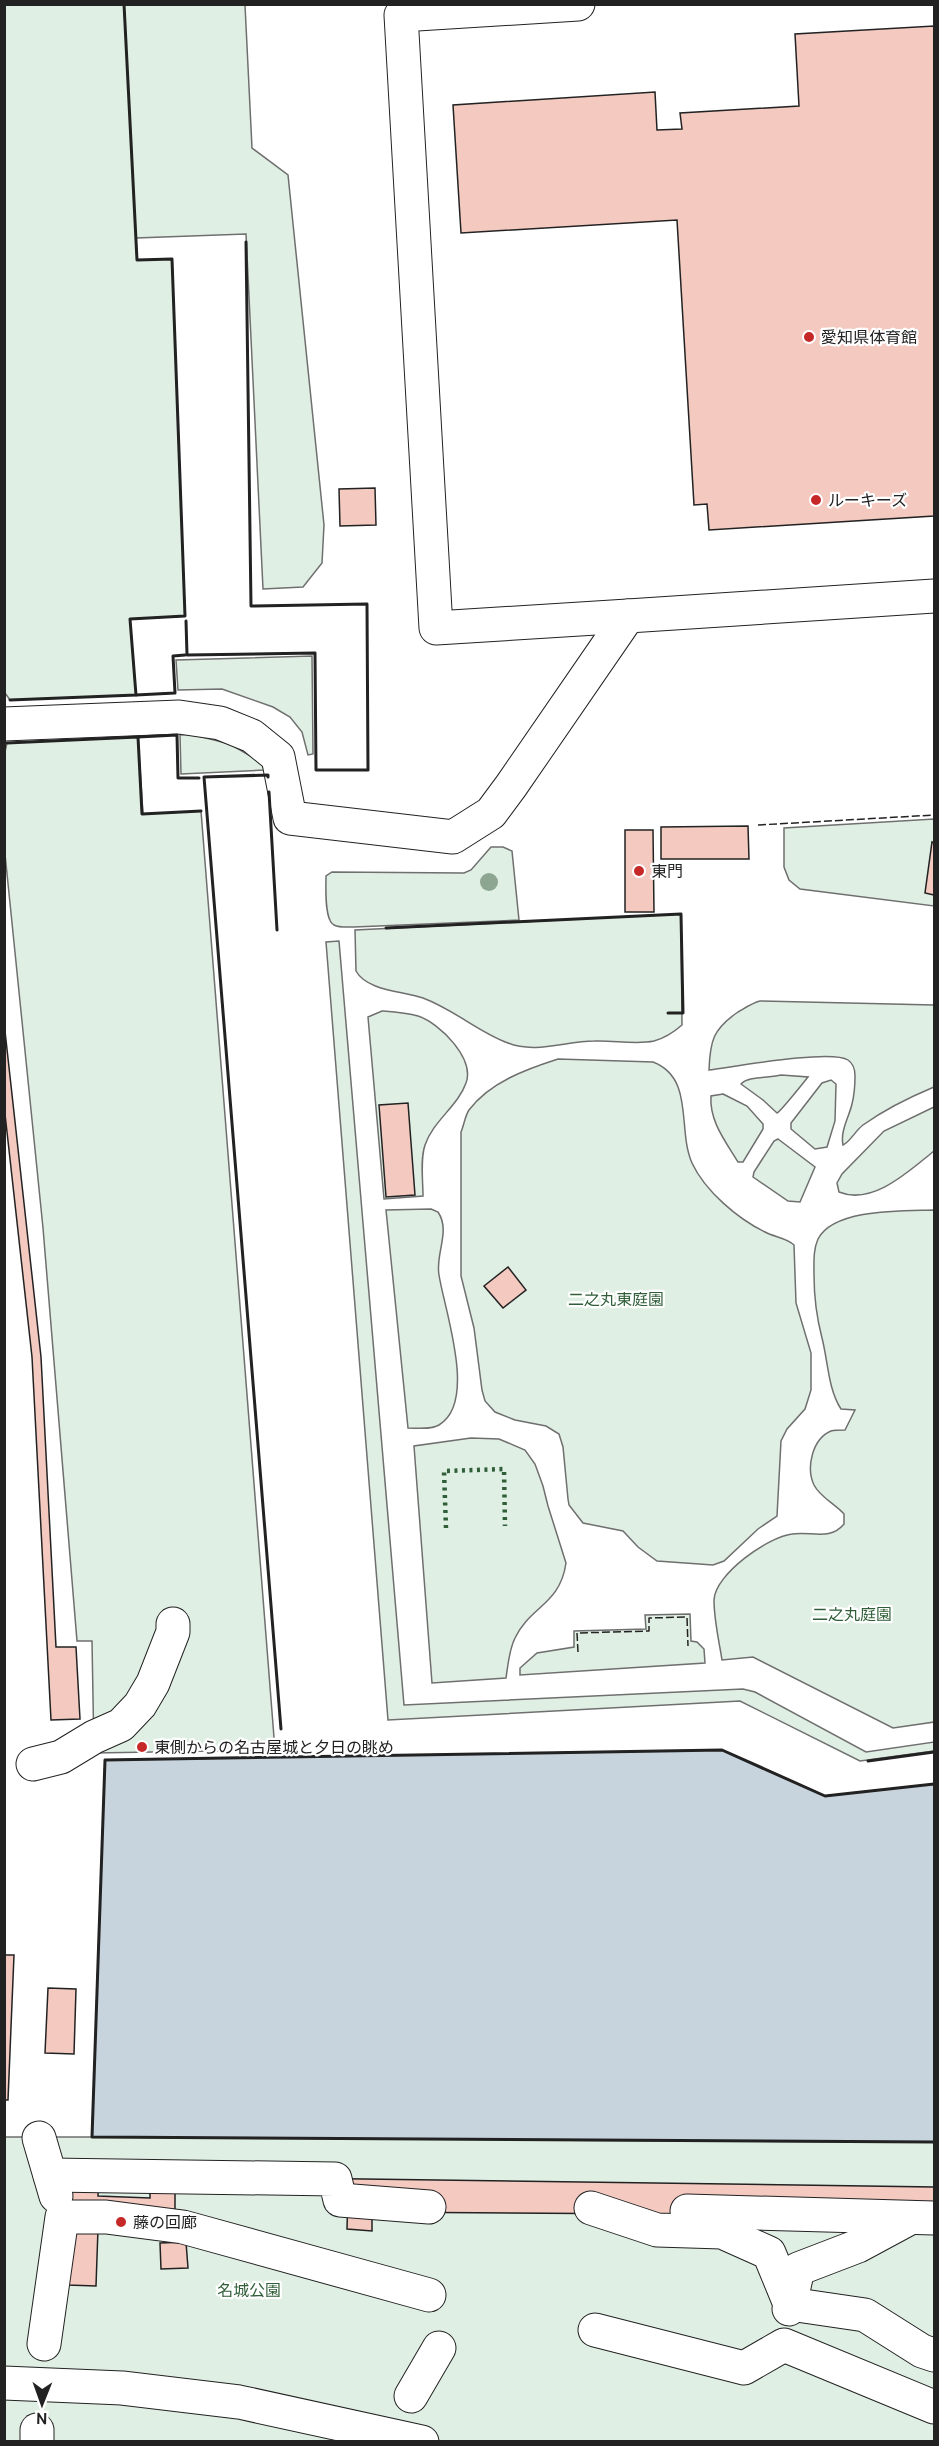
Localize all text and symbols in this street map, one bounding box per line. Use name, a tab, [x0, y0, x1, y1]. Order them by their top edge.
place label: 愛知県体育館	[821, 328, 917, 347]
marker: 愛知県体育館	[802, 330, 816, 344]
place label: ルーキーズ	[828, 491, 907, 510]
marker: ルーキーズ	[809, 493, 823, 507]
place label: 東門	[651, 862, 683, 881]
marker: 東門	[632, 864, 646, 878]
park label: 二之丸東庭園	[568, 1290, 664, 1309]
park label: 二之丸庭園	[812, 1605, 892, 1624]
place label: 東側からの名古屋城と夕日の眺め	[154, 1738, 394, 1757]
marker: 東側からの名古屋城と夕日の眺め	[135, 1740, 149, 1754]
place label: 藤の回廊	[133, 2213, 197, 2232]
marker: 藤の回廊	[114, 2215, 128, 2229]
park label: 名城公園	[217, 2281, 281, 2300]
north arrow	[12, 2374, 72, 2434]
text: N	[36, 2409, 48, 2428]

